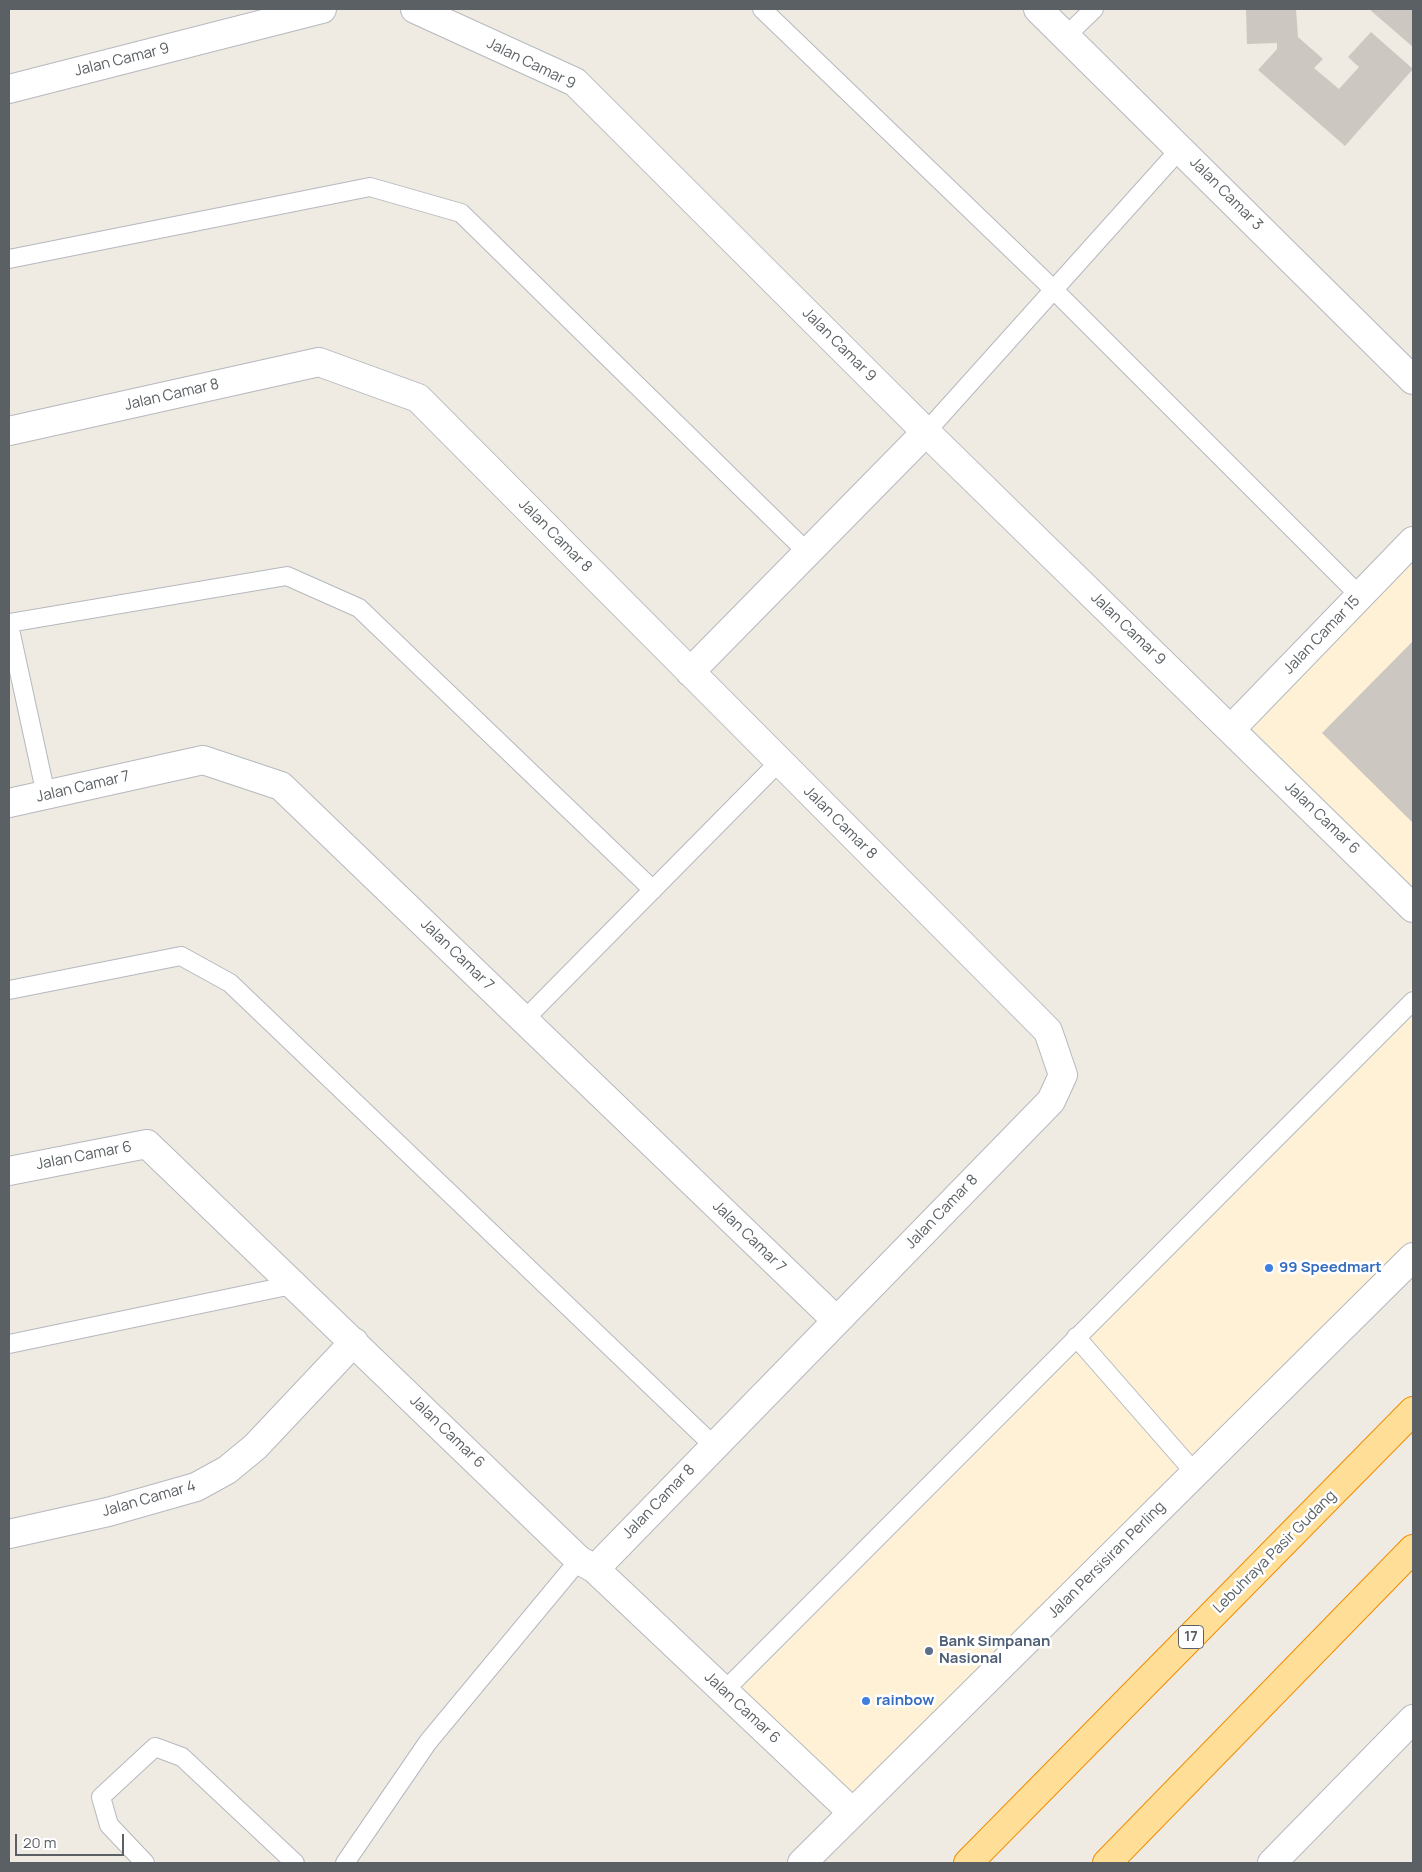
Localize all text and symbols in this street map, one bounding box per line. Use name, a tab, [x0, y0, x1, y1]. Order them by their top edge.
street label: Jalan Camar 9	[484, 35, 578, 93]
street label: Jalan Camar 9	[73, 40, 171, 80]
street label: Jalan Camar 3	[1186, 154, 1266, 234]
street label: Jalan Camar 9	[798, 304, 880, 386]
street label: Jalan Camar 8	[123, 375, 221, 415]
street label: Jalan Camar 8	[515, 496, 595, 576]
street label: Jalan Camar 9	[1087, 589, 1169, 669]
street label: Jalan Camar 15	[1280, 592, 1364, 678]
street label: Jalan Camar 7	[35, 768, 131, 806]
street label: Jalan Camar 6	[1281, 778, 1363, 858]
street label: Jalan Camar 8	[800, 783, 880, 863]
street label: Jalan Camar 7	[417, 916, 497, 994]
street label: Jalan Camar 6	[35, 1138, 133, 1174]
street label: Jalan Camar 8	[902, 1171, 982, 1253]
street label: Jalan Camar 7	[709, 1198, 789, 1276]
place label: 99 Speedmart	[1279, 1259, 1382, 1277]
marker: 99 Speedmart	[1263, 1262, 1275, 1274]
street label: Jalan Camar 6	[406, 1392, 488, 1472]
street label: Jalan Camar 8	[619, 1461, 699, 1543]
street label: Jalan Camar 4	[100, 1477, 198, 1521]
street label: Lebuhraya Pasir Gudang	[1210, 1487, 1340, 1617]
street label: Jalan Persisiran Perling	[1045, 1498, 1169, 1622]
road number: 17	[1178, 1625, 1204, 1648]
place label: Bank Simpanan Nasional	[939, 1633, 1050, 1668]
marker: Bank Simpanan Nasional	[923, 1645, 935, 1657]
street label: Jalan Camar 6	[700, 1668, 784, 1748]
place label: rainbow	[876, 1692, 934, 1710]
marker: rainbow	[860, 1695, 872, 1707]
scale bar	[18, 1824, 126, 1856]
text: 20 m	[23, 1832, 56, 1853]

